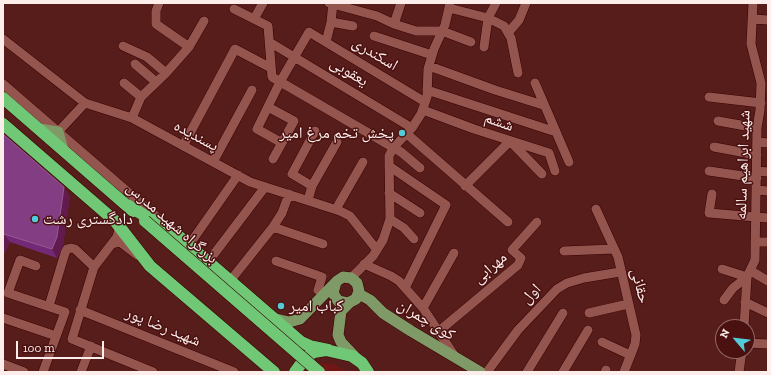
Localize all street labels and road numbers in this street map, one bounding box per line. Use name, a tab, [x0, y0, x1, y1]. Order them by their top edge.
street label: اسکندری	[349, 33, 401, 75]
street label: یعقوبی	[326, 53, 372, 91]
street label: ششم	[482, 108, 516, 136]
street label: شهید ابراهیم سالمه	[731, 110, 755, 220]
street label: پسندیده	[170, 116, 222, 156]
street label: بزرگراه شهید مدرس	[122, 178, 222, 268]
street label: مهرابی	[469, 248, 511, 288]
street label: حقانی	[626, 266, 654, 306]
street label: اول	[517, 280, 545, 308]
street label: کوی چمران	[394, 295, 458, 345]
street label: شهید رضا پور	[123, 303, 203, 351]

